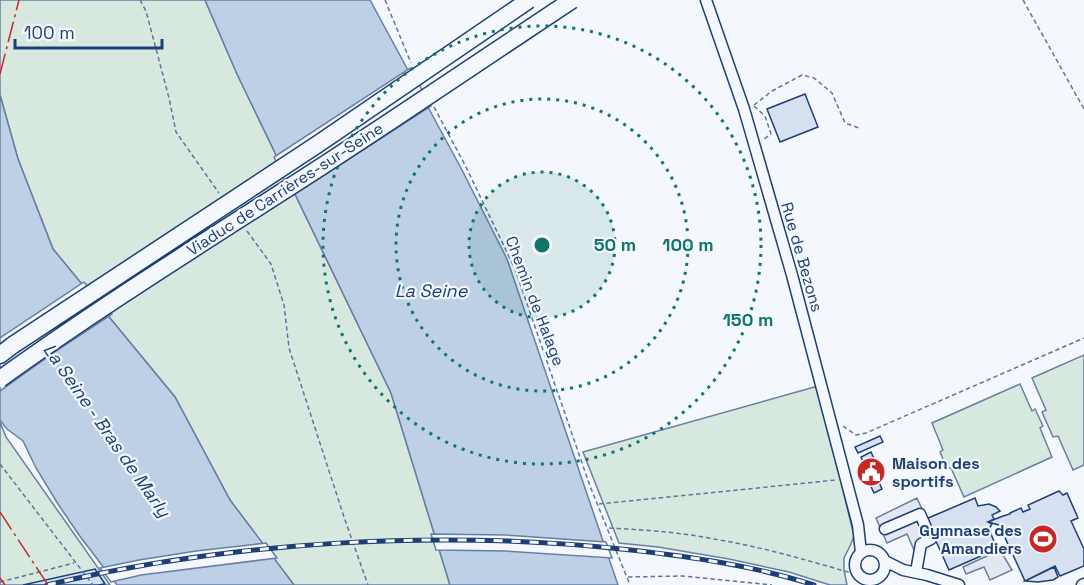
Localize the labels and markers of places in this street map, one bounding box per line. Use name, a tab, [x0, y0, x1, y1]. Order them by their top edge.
centre of rings	[532, 235, 552, 255]
place label: Maison des sportifs	[892, 453, 980, 492]
public building icon: Maison des sportifs	[855, 456, 887, 488]
place label: Gymnase des Amandiers	[919, 520, 1022, 559]
sports icon: Gymnase des Amandiers	[1027, 523, 1059, 555]

